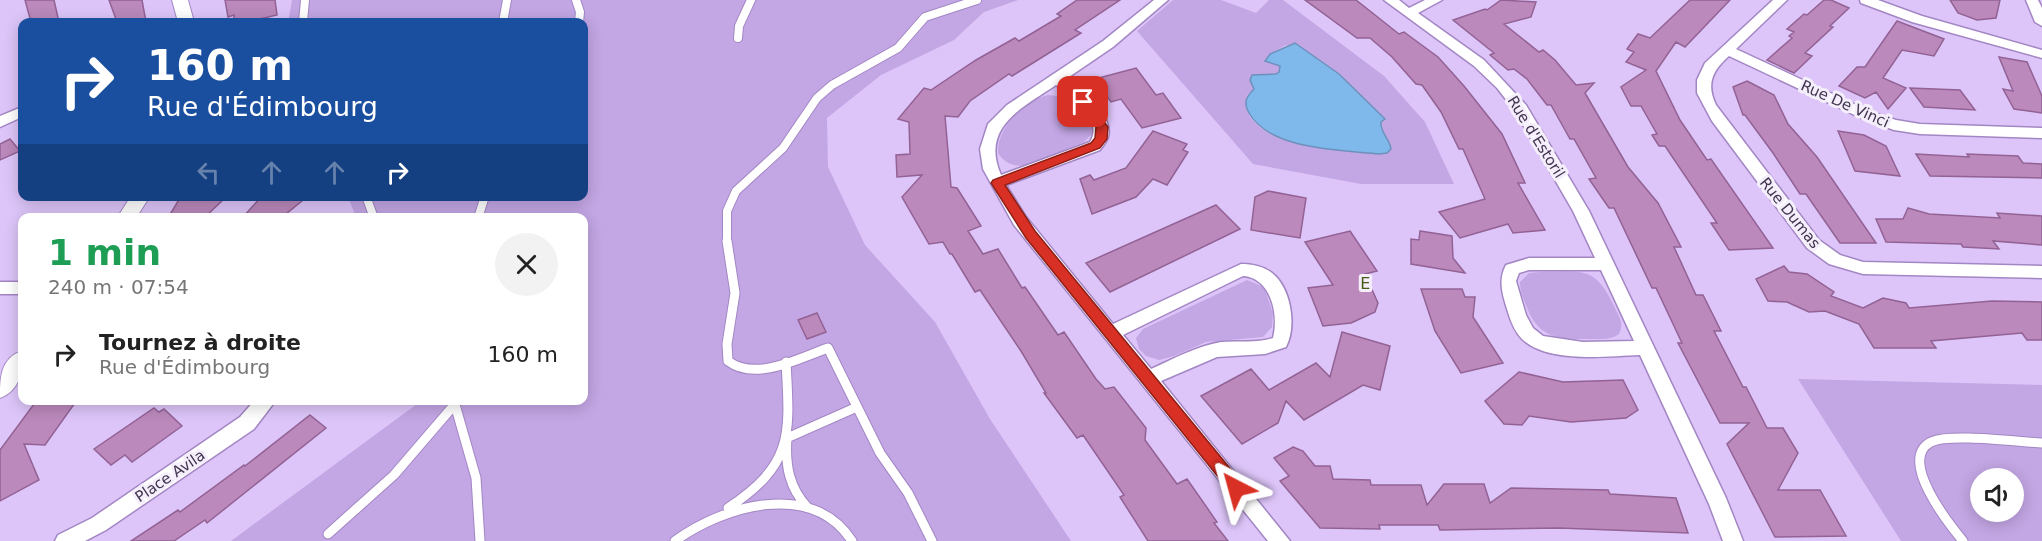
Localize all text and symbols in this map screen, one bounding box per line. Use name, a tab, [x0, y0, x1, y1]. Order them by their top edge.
text: 160 m	[147, 41, 293, 90]
icon: right	[48, 42, 126, 120]
pin	[1057, 76, 1108, 127]
street label: Rue De Vinci	[1798, 76, 1892, 132]
icon: arrive	[1066, 85, 1099, 118]
text: Rue d'Édimbourg	[147, 91, 378, 122]
street label: Rue d'Estoril	[1504, 92, 1568, 182]
icon: left	[192, 156, 225, 189]
icon: ahead	[255, 156, 288, 189]
icon: ahead	[318, 156, 351, 189]
icon: right	[381, 156, 414, 189]
street label: Rue Dumas	[1756, 174, 1824, 252]
text: 1 min	[48, 232, 161, 273]
button: close	[495, 233, 558, 296]
district label: E	[1360, 274, 1372, 293]
text: 240 m · 07:54	[48, 275, 189, 299]
text: Tournez à droite	[99, 330, 301, 355]
icon: right	[48, 338, 81, 371]
text: 160 m	[488, 342, 558, 367]
text: Rue d'Édimbourg	[99, 355, 270, 379]
street label: Place Avila	[132, 446, 208, 506]
position arrow	[1204, 456, 1268, 520]
map controls	[1970, 468, 2024, 522]
button: sound	[1970, 468, 2024, 522]

